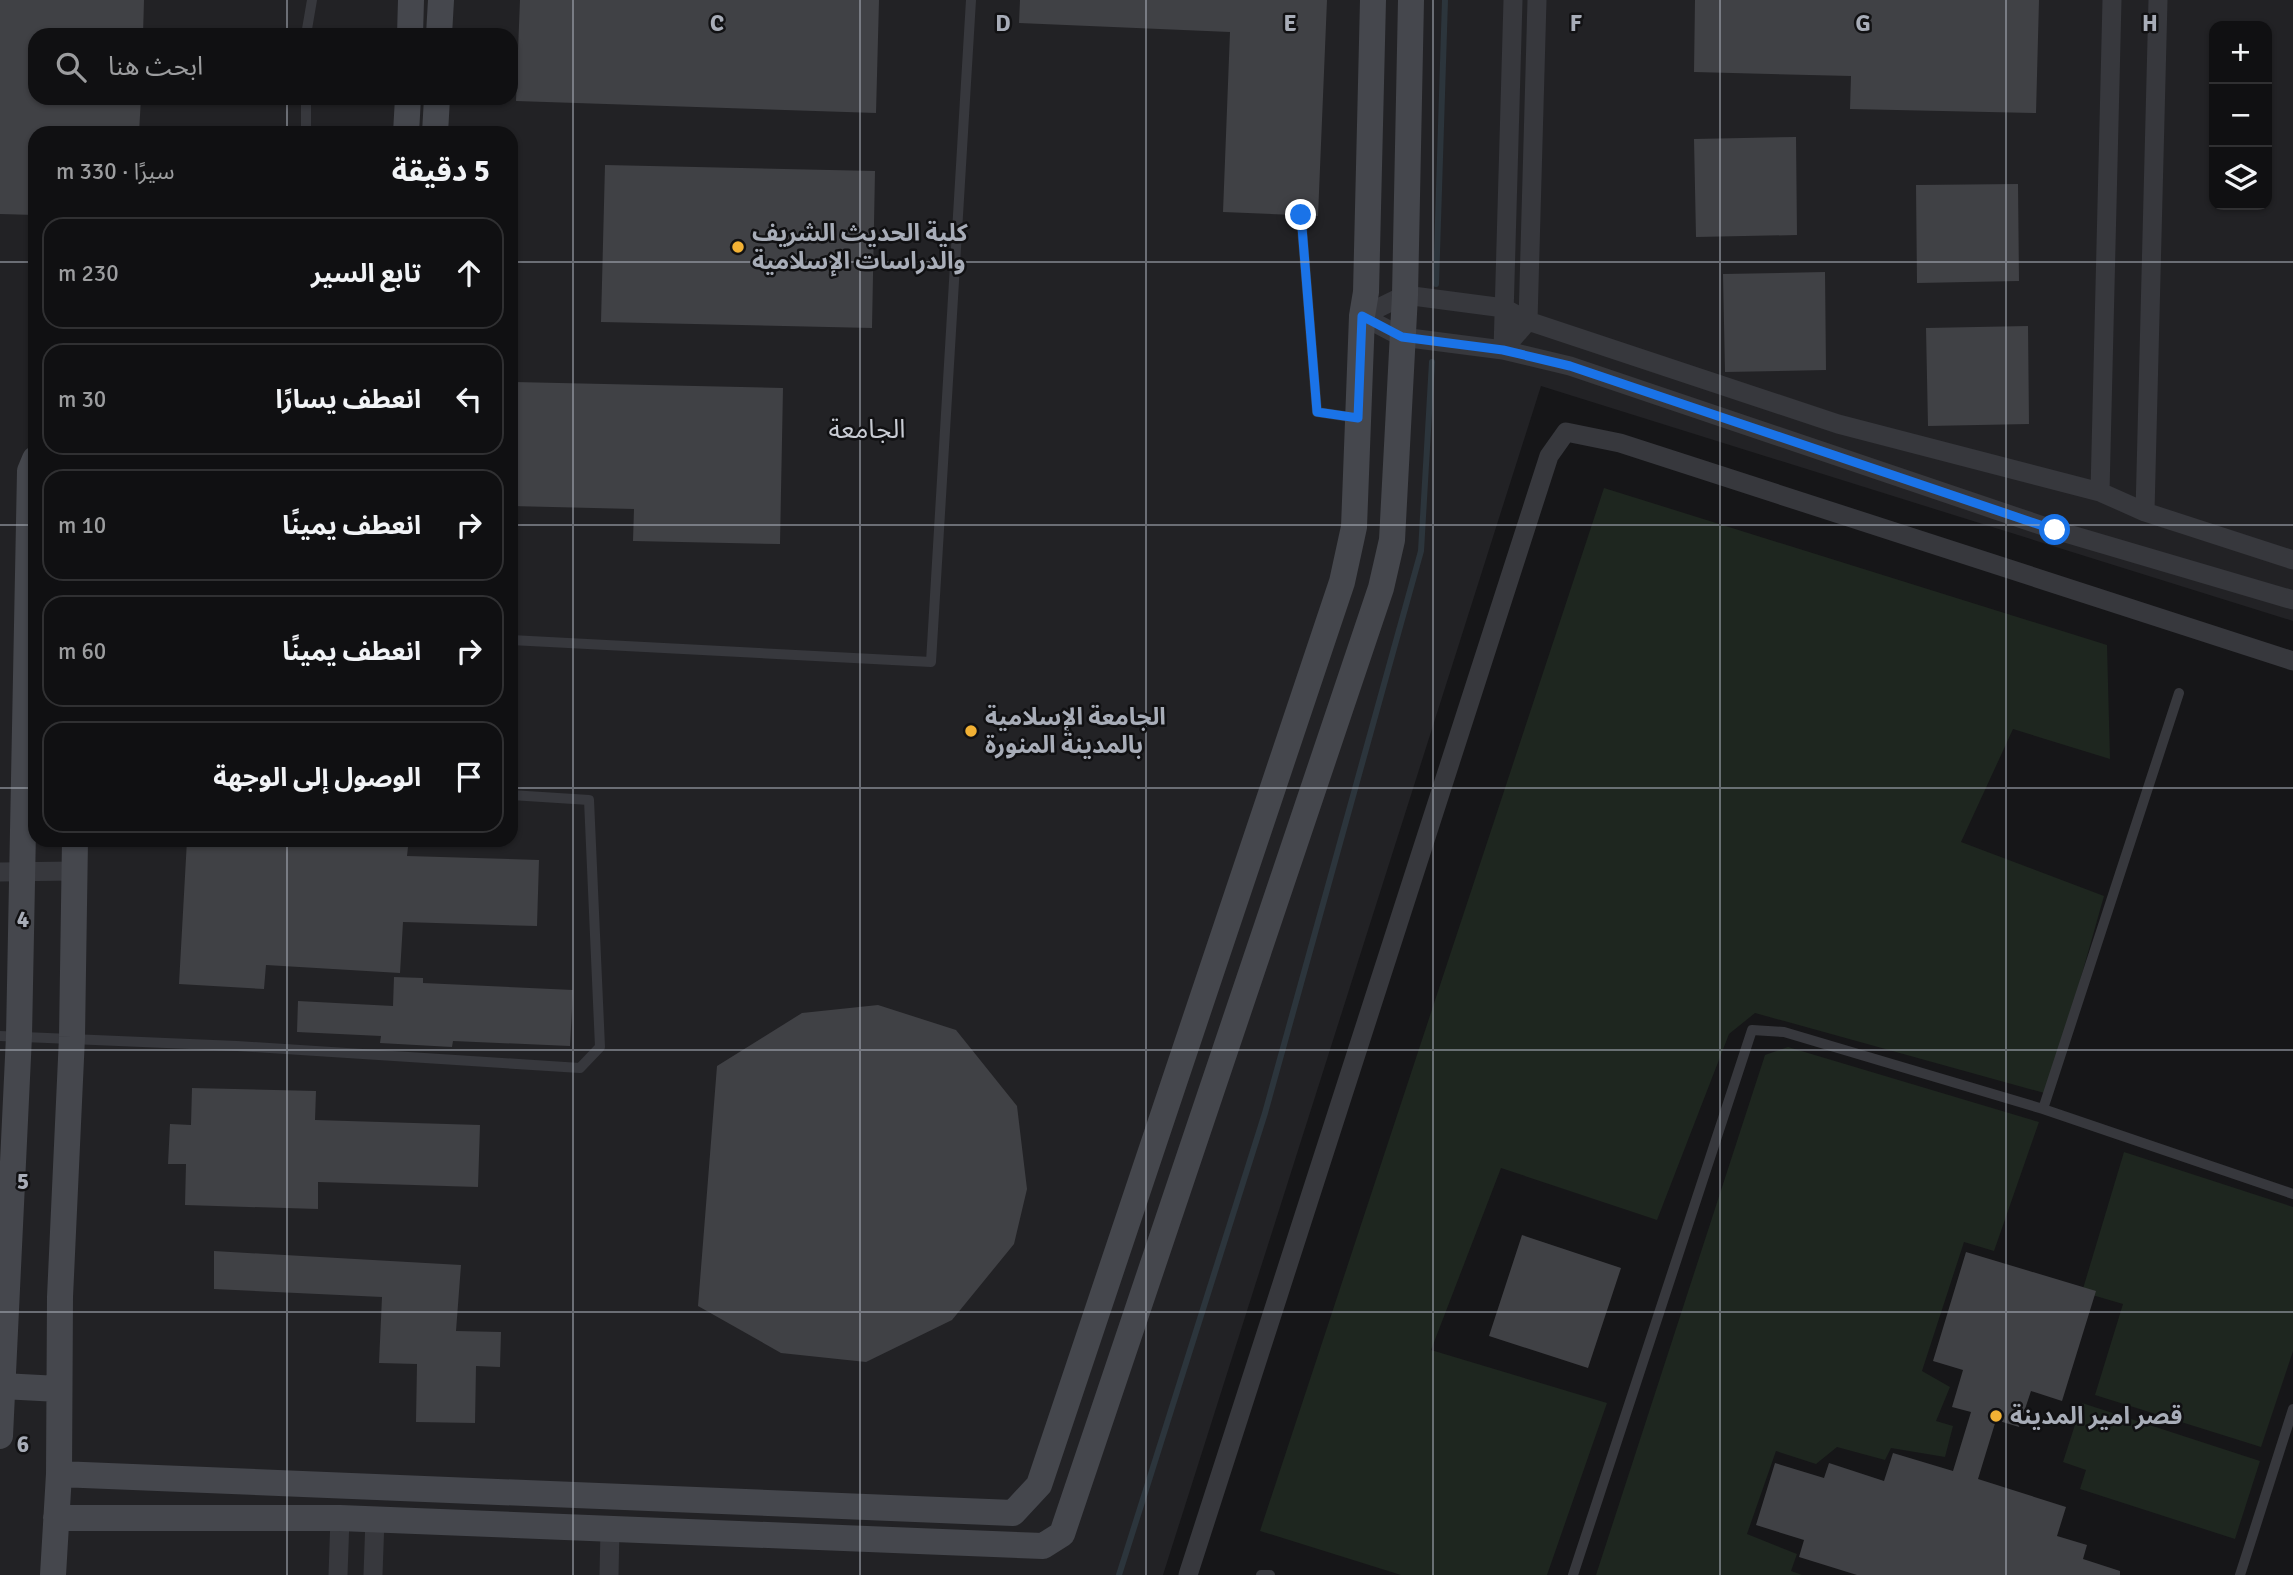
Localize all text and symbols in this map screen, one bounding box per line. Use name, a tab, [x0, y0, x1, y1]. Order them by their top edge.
text: C	[710, 9, 724, 38]
text: D	[995, 9, 1011, 38]
text: E	[1283, 9, 1297, 38]
text: F	[1570, 9, 1582, 38]
text: G	[1855, 9, 1871, 38]
text: H	[2142, 9, 2158, 38]
map controls	[2209, 21, 2272, 210]
button: +	[2209, 21, 2272, 84]
search box	[28, 28, 518, 105]
icon: search	[52, 48, 90, 86]
text: ابحث هنا	[108, 51, 203, 83]
button: −	[2209, 84, 2272, 147]
button: layers	[2209, 147, 2272, 210]
text: 5 دقيقة	[392, 153, 490, 190]
text: سيرًا · 330 m	[56, 157, 174, 186]
route end	[1285, 199, 1316, 230]
place label: كلية الحديث الشريف والدراسات الإسلامية	[752, 218, 969, 277]
marker: كلية الحديث الشريف والدراسات الإسلامية	[730, 239, 746, 255]
icon: ahead	[450, 254, 488, 292]
text: تابع السير	[311, 258, 421, 290]
text: 230 m	[58, 259, 119, 288]
icon: left	[450, 380, 488, 418]
text: انعطف يسارًا	[276, 384, 421, 416]
text: 30 m	[58, 385, 106, 414]
district label: الجامعة	[829, 414, 905, 446]
icon: right	[450, 506, 488, 544]
text: انعطف يمينًا	[282, 510, 421, 542]
text: 10 m	[58, 511, 106, 540]
route start	[2039, 514, 2070, 545]
icon: right	[450, 632, 488, 670]
text: انعطف يمينًا	[282, 636, 421, 668]
text: 60 m	[58, 637, 106, 666]
place label: الجامعة الإسلامية بالمدينة المنورة	[985, 702, 1166, 760]
marker: الجامعة الإسلامية بالمدينة المنورة	[963, 723, 979, 739]
icon: arrive	[450, 758, 488, 796]
text: الوصول إلى الوجهة	[213, 762, 421, 794]
text: 4	[17, 905, 29, 934]
text: 5	[17, 1167, 29, 1196]
place label: قصر امير المدينة	[2010, 1401, 2182, 1431]
marker: قصر امير المدينة	[1988, 1408, 2004, 1424]
text: 6	[17, 1430, 29, 1459]

